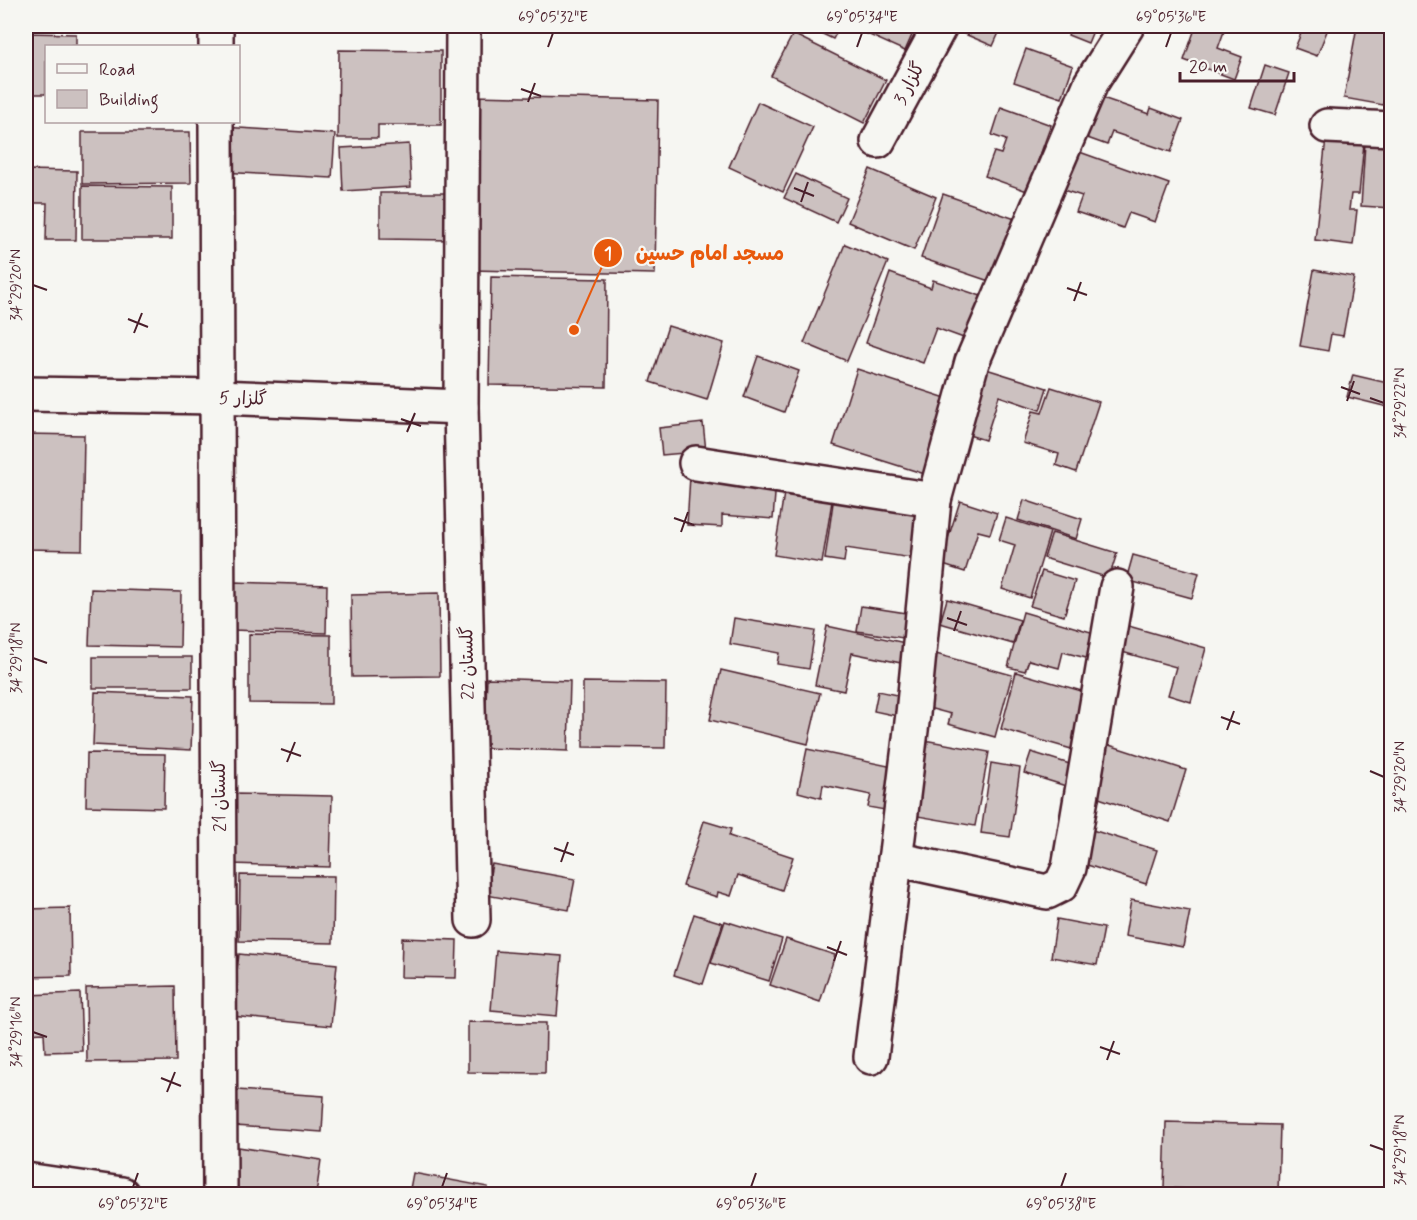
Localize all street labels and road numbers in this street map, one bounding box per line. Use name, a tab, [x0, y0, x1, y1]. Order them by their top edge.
street label: گلزار 3	[889, 58, 931, 109]
street label: گلزار 5	[219, 386, 268, 412]
street label: گلستان 22	[455, 626, 481, 700]
street label: گلستان 21	[208, 760, 232, 832]

